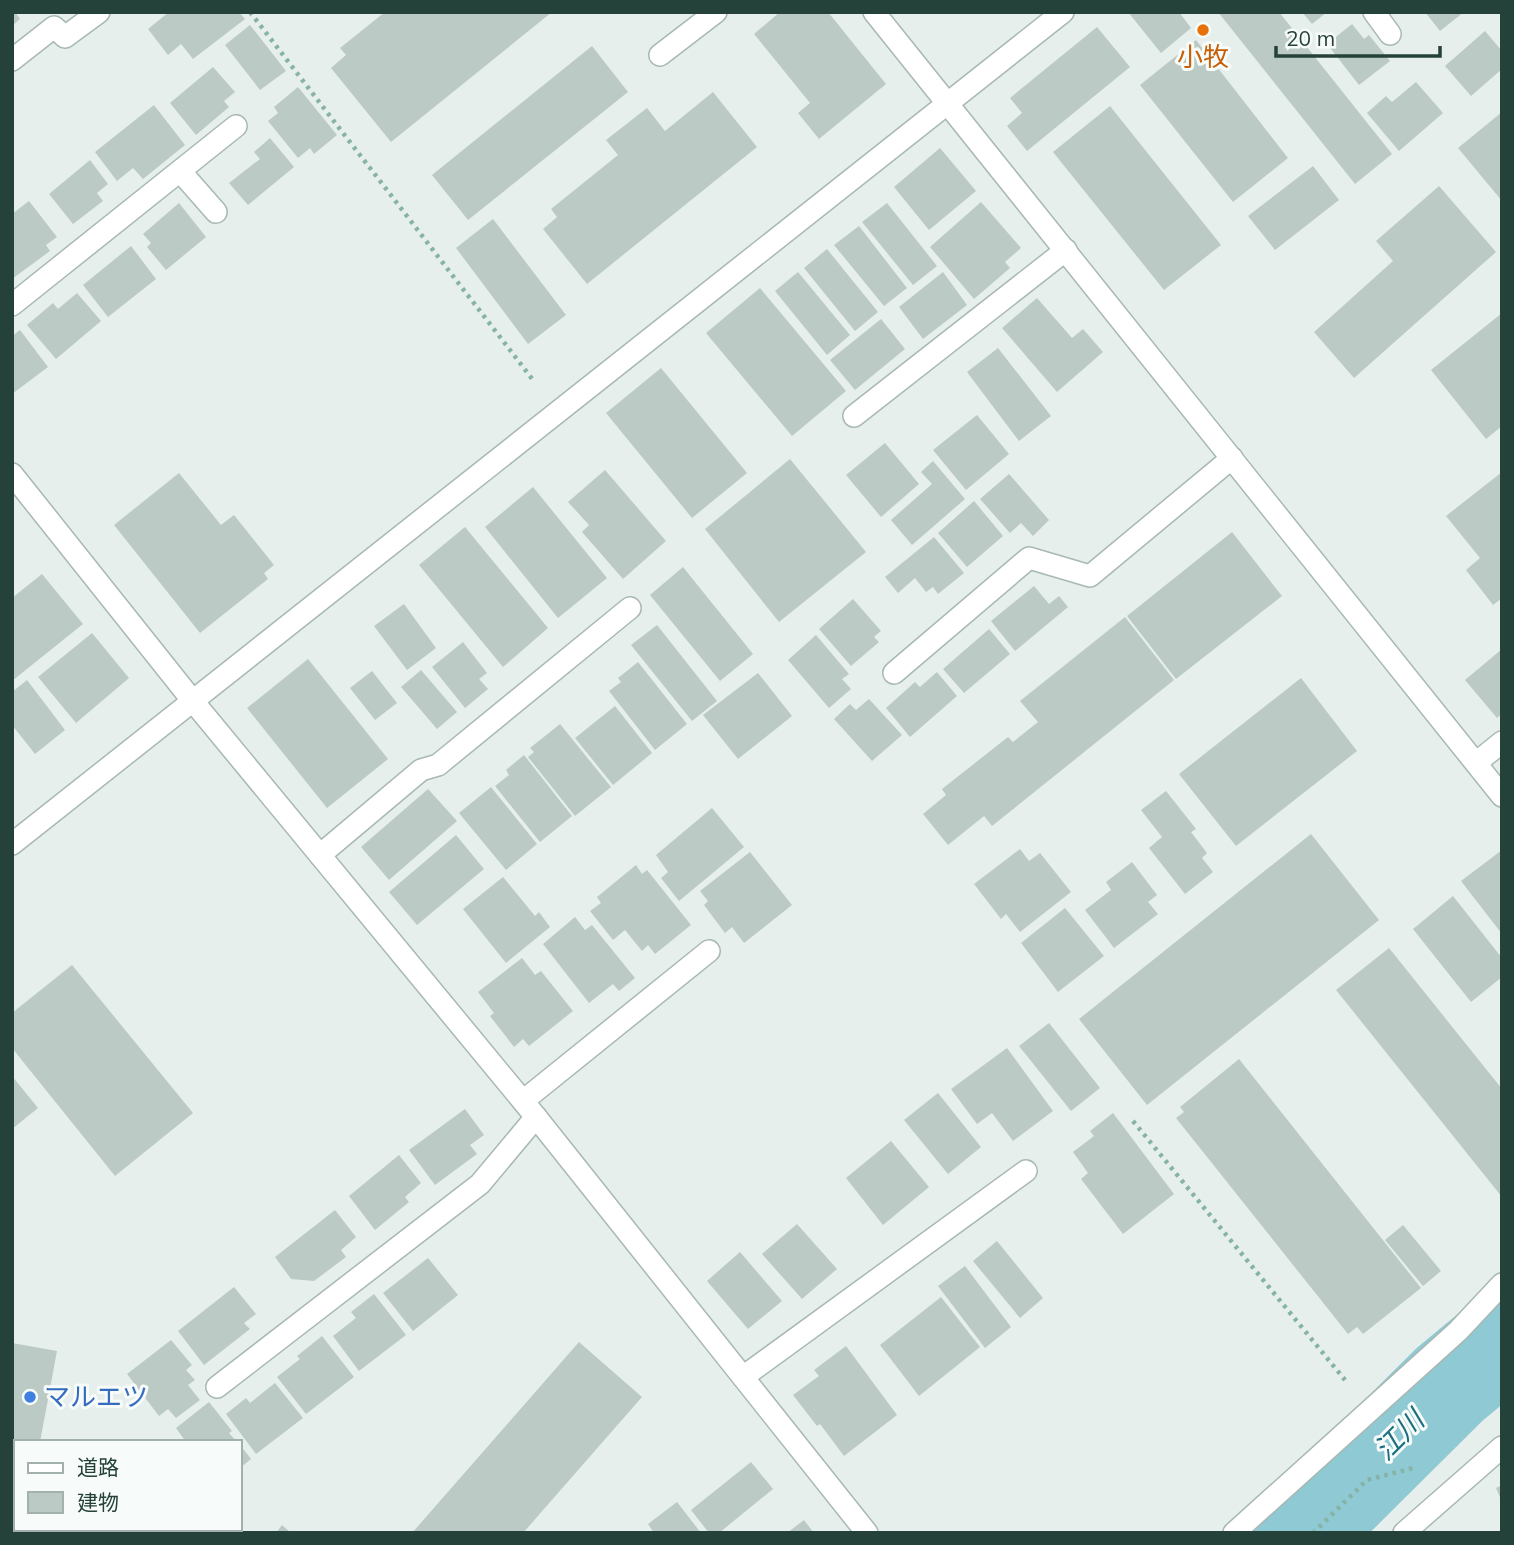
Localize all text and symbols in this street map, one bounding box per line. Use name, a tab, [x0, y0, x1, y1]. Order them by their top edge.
scale bar	[1276, 14, 1440, 58]
marker: 小牧	[1195, 22, 1211, 38]
text: 20 m	[1286, 25, 1335, 51]
place label: 小牧	[1177, 40, 1229, 73]
place label: マルエツ	[44, 1380, 148, 1413]
marker: マルエツ	[22, 1389, 38, 1405]
water label: 江川	[1366, 1400, 1433, 1467]
legend	[14, 1440, 242, 1531]
text: 道路	[77, 1454, 119, 1480]
text: 建物	[77, 1489, 119, 1515]

